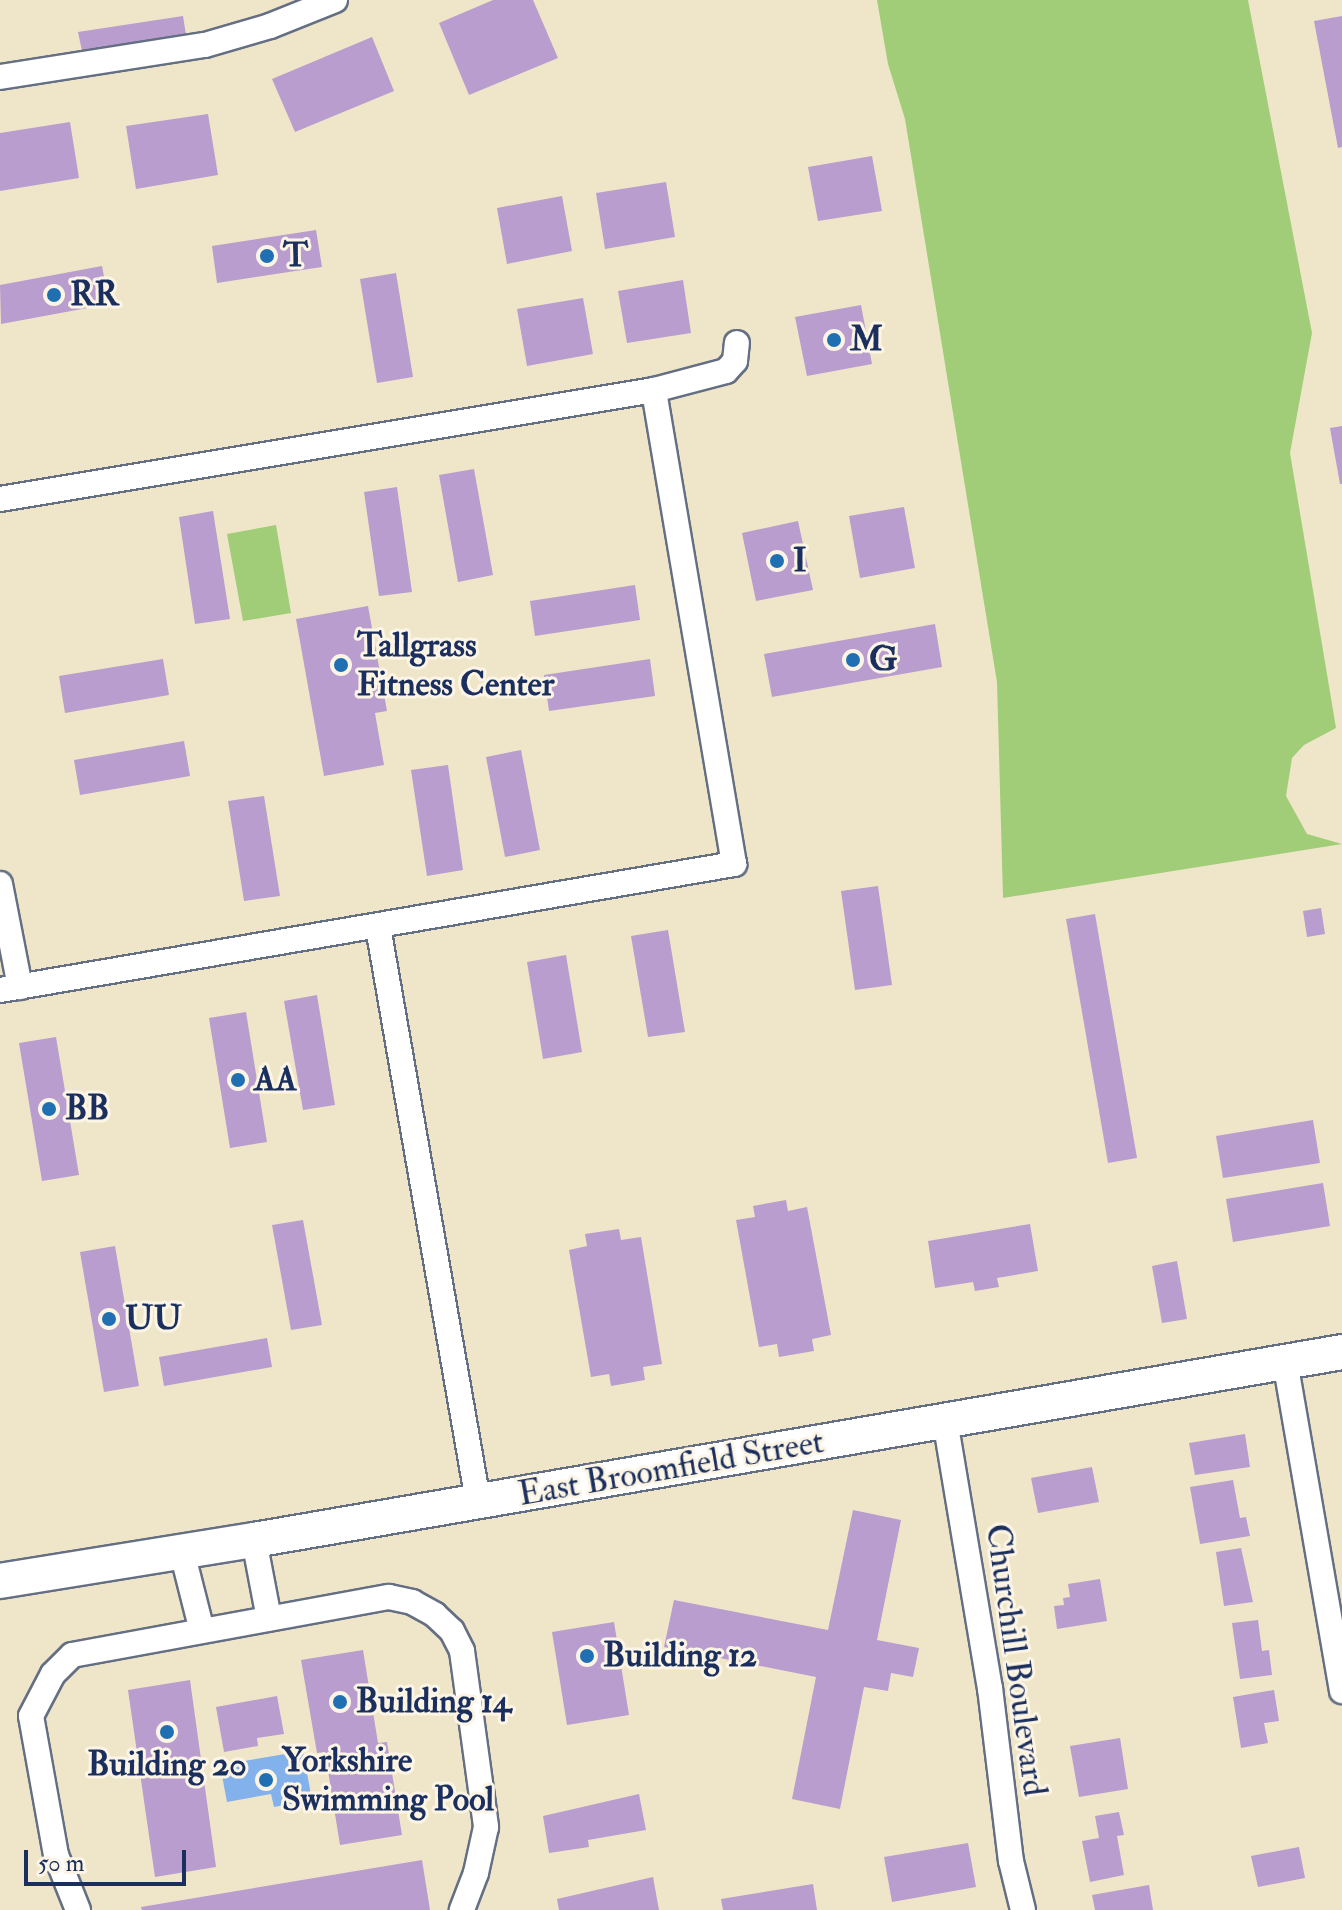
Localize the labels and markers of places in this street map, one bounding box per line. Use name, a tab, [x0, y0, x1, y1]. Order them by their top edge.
place label: T	[283, 236, 308, 276]
marker: T	[258, 247, 276, 265]
place label: RR	[70, 275, 119, 315]
marker: RR	[45, 286, 63, 304]
place label: M	[850, 320, 883, 360]
marker: M	[825, 331, 843, 349]
place label: I	[793, 541, 807, 581]
marker: I	[768, 552, 786, 570]
place label: Tallgrass Fitness Center	[357, 625, 554, 704]
place label: G	[869, 640, 898, 680]
marker: G	[844, 651, 862, 669]
marker: Tallgrass Fitness Center	[332, 656, 350, 674]
place label: AA	[254, 1060, 297, 1100]
marker: AA	[229, 1071, 247, 1089]
place label: BB	[65, 1089, 109, 1129]
marker: BB	[40, 1100, 58, 1118]
place label: UU	[125, 1299, 182, 1339]
marker: UU	[100, 1310, 118, 1328]
place label: Building 12	[603, 1636, 757, 1676]
marker: Building 12	[578, 1647, 596, 1665]
place label: Building 14	[356, 1682, 511, 1722]
marker: Building 14	[331, 1693, 349, 1711]
marker: Building 20	[158, 1723, 176, 1741]
place label: Yorkshire Swimming Pool	[282, 1740, 494, 1820]
place label: Building 20	[87, 1745, 247, 1785]
marker: Yorkshire Swimming Pool	[257, 1771, 275, 1789]

